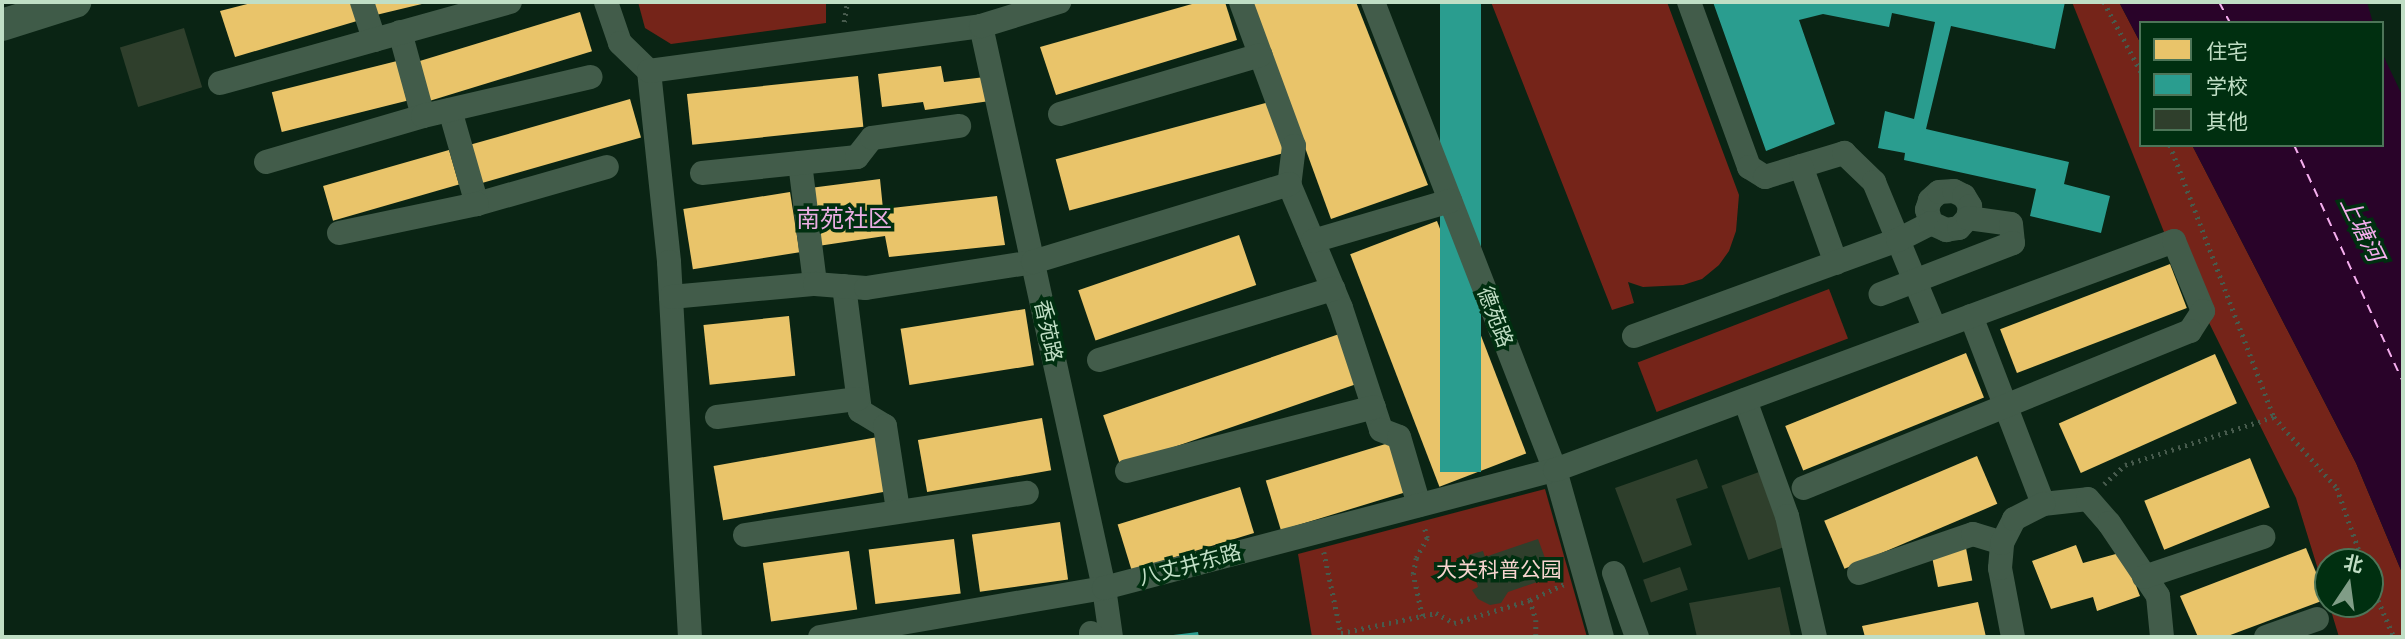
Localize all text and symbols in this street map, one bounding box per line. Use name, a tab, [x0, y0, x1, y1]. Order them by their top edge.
legend	[2139, 21, 2384, 147]
text: 住宅	[2206, 40, 2248, 63]
text: 学校	[2206, 75, 2248, 98]
text: 其他	[2206, 110, 2248, 133]
water label: 上塘河	[2334, 192, 2390, 266]
district label: 南苑社区	[796, 205, 892, 233]
street label: 德苑路	[1472, 283, 1518, 351]
street label: 香苑路	[1029, 298, 1067, 364]
street label: 八丈井东路	[1136, 539, 1244, 591]
north arrow	[2314, 548, 2384, 618]
text: 北	[2342, 552, 2365, 576]
park label: 大关科普公园	[1436, 557, 1562, 583]

